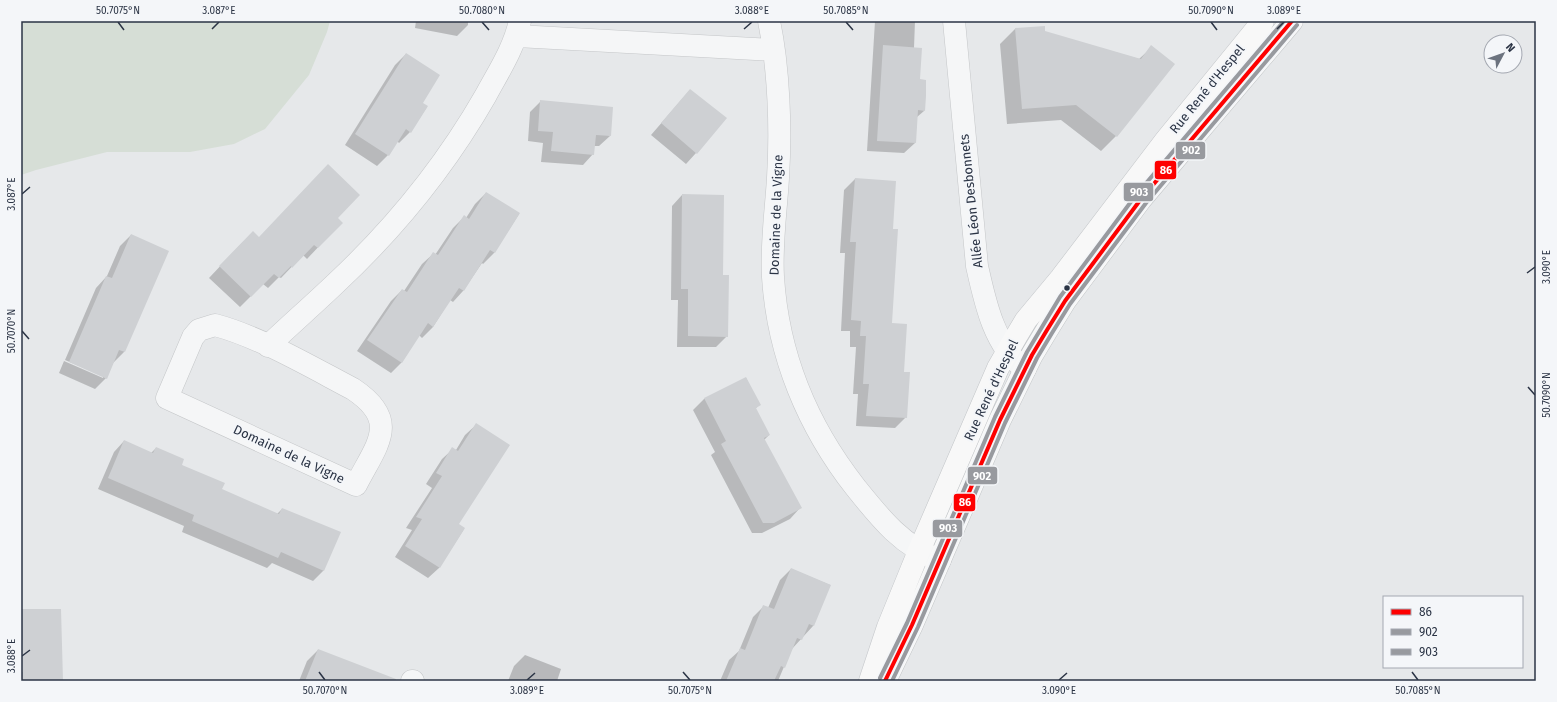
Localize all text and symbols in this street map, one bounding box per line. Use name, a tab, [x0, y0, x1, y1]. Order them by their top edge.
text: 50.7075°N	[96, 5, 140, 17]
text: 3.087°E	[202, 5, 236, 17]
text: 50.7080°N	[459, 5, 505, 17]
text: 3.088°E	[735, 5, 769, 17]
text: 50.7085°N	[823, 5, 869, 17]
text: 50.7090°N	[1188, 5, 1234, 17]
text: 3.089°E	[1267, 5, 1301, 17]
north arrow	[1483, 34, 1523, 74]
street label: Rue René d'Hespel	[1167, 41, 1248, 137]
text: N	[1503, 41, 1517, 55]
street label: Allée Léon Desbonnets	[957, 133, 985, 269]
line badge: 902	[1175, 141, 1206, 160]
text: 902	[1182, 144, 1200, 157]
street label: Domaine de la Vigne	[766, 154, 786, 276]
line badge: 86	[1154, 160, 1177, 180]
text: 86	[1160, 164, 1172, 177]
text: 3.087°E	[6, 177, 18, 211]
line badge: 903	[1123, 182, 1154, 202]
text: 903	[1130, 186, 1148, 199]
text: 3.090°E	[1541, 250, 1553, 284]
unlabelled marker	[1062, 283, 1072, 293]
text: 50.7070°N	[6, 309, 18, 353]
street label: Rue René d'Hespel	[961, 337, 1021, 443]
text: 50.7090°N	[1541, 372, 1553, 418]
street label: Domaine de la Vigne	[231, 422, 347, 486]
line badge: 902	[967, 466, 998, 485]
text: 902	[973, 470, 991, 483]
line badge: 86	[953, 493, 976, 512]
text: 86	[959, 496, 971, 509]
line badge: 903	[932, 519, 963, 538]
text: 903	[939, 522, 957, 535]
legend	[1383, 596, 1523, 668]
text: 86	[1419, 605, 1432, 619]
text: 902	[1419, 625, 1438, 639]
text: 3.088°E	[6, 639, 18, 673]
text: 903	[1419, 645, 1438, 659]
text: 50.7070°N	[303, 685, 347, 697]
text: 3.089°E	[510, 685, 544, 697]
text: 50.7075°N	[668, 685, 712, 697]
text: 3.090°E	[1042, 685, 1076, 697]
text: 50.7085°N	[1395, 685, 1441, 697]

